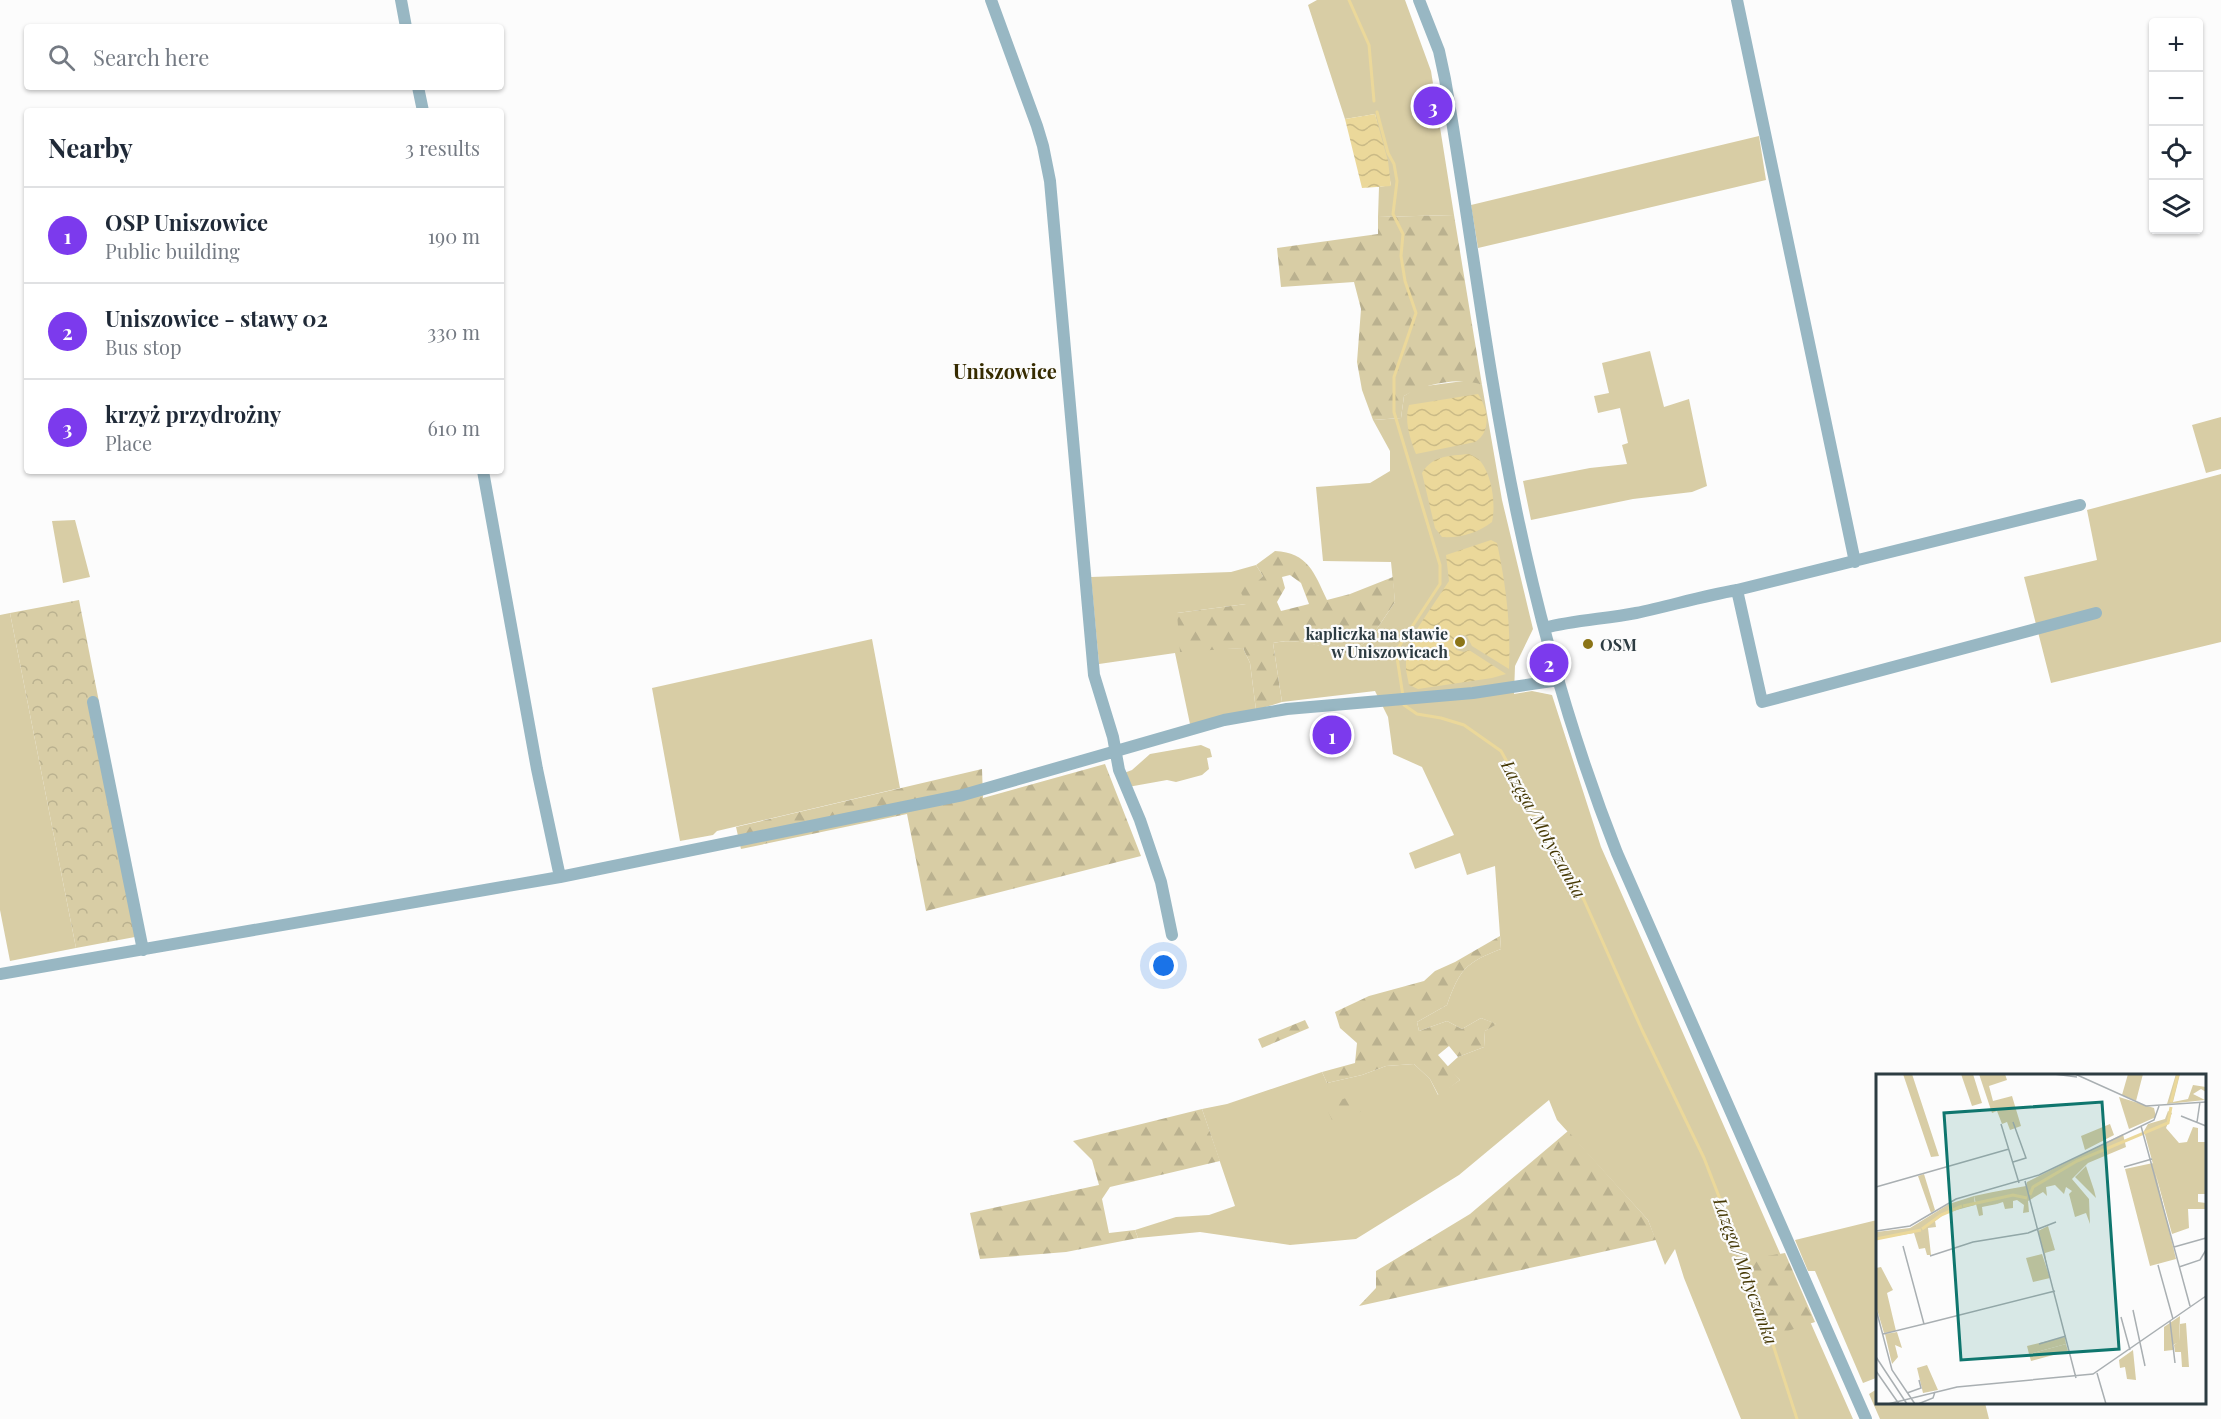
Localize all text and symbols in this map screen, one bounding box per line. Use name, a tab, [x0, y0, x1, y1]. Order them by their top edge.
map controls	[2149, 18, 2203, 234]
button: +	[2149, 18, 2203, 72]
search box	[24, 24, 504, 90]
icon: search	[45, 41, 78, 74]
text: Search here	[93, 42, 209, 72]
button: −	[2149, 72, 2203, 126]
pin: 3	[1414, 84, 1452, 128]
button: locate	[2149, 126, 2203, 180]
text: Nearby	[48, 130, 133, 165]
text: 3 results	[405, 134, 480, 161]
button: layers	[2149, 180, 2203, 234]
text: OSP Uniszowice	[105, 207, 268, 237]
text: 1	[64, 222, 71, 249]
text: 190 m	[428, 222, 480, 249]
text: Public building	[105, 237, 240, 264]
text: Uniszowice - stawy 02	[105, 303, 328, 333]
text: 2	[62, 318, 73, 345]
text: 330 m	[427, 318, 480, 345]
text: Bus stop	[105, 333, 182, 360]
district label: Uniszowice	[953, 357, 1057, 384]
text: krzyż przydrożny	[105, 399, 281, 429]
text: 3	[63, 414, 72, 441]
text: 610 m	[428, 414, 480, 441]
text: Place	[105, 429, 152, 456]
place label: kapliczka na stawie w Uniszowicach	[1305, 623, 1448, 662]
place label: OSM	[1600, 634, 1637, 655]
marker: kapliczka na stawie w Uniszowicach	[1453, 635, 1467, 649]
marker: OSM	[1581, 637, 1595, 651]
pin: 2	[1530, 640, 1568, 686]
pin: 1	[1312, 712, 1352, 758]
water label: Łazęga/Motyczanka	[1496, 755, 1592, 902]
your location	[1149, 951, 1178, 980]
inset map	[1876, 1074, 2206, 1404]
water label: Łazęga/Motyczanka	[1708, 1193, 1784, 1348]

